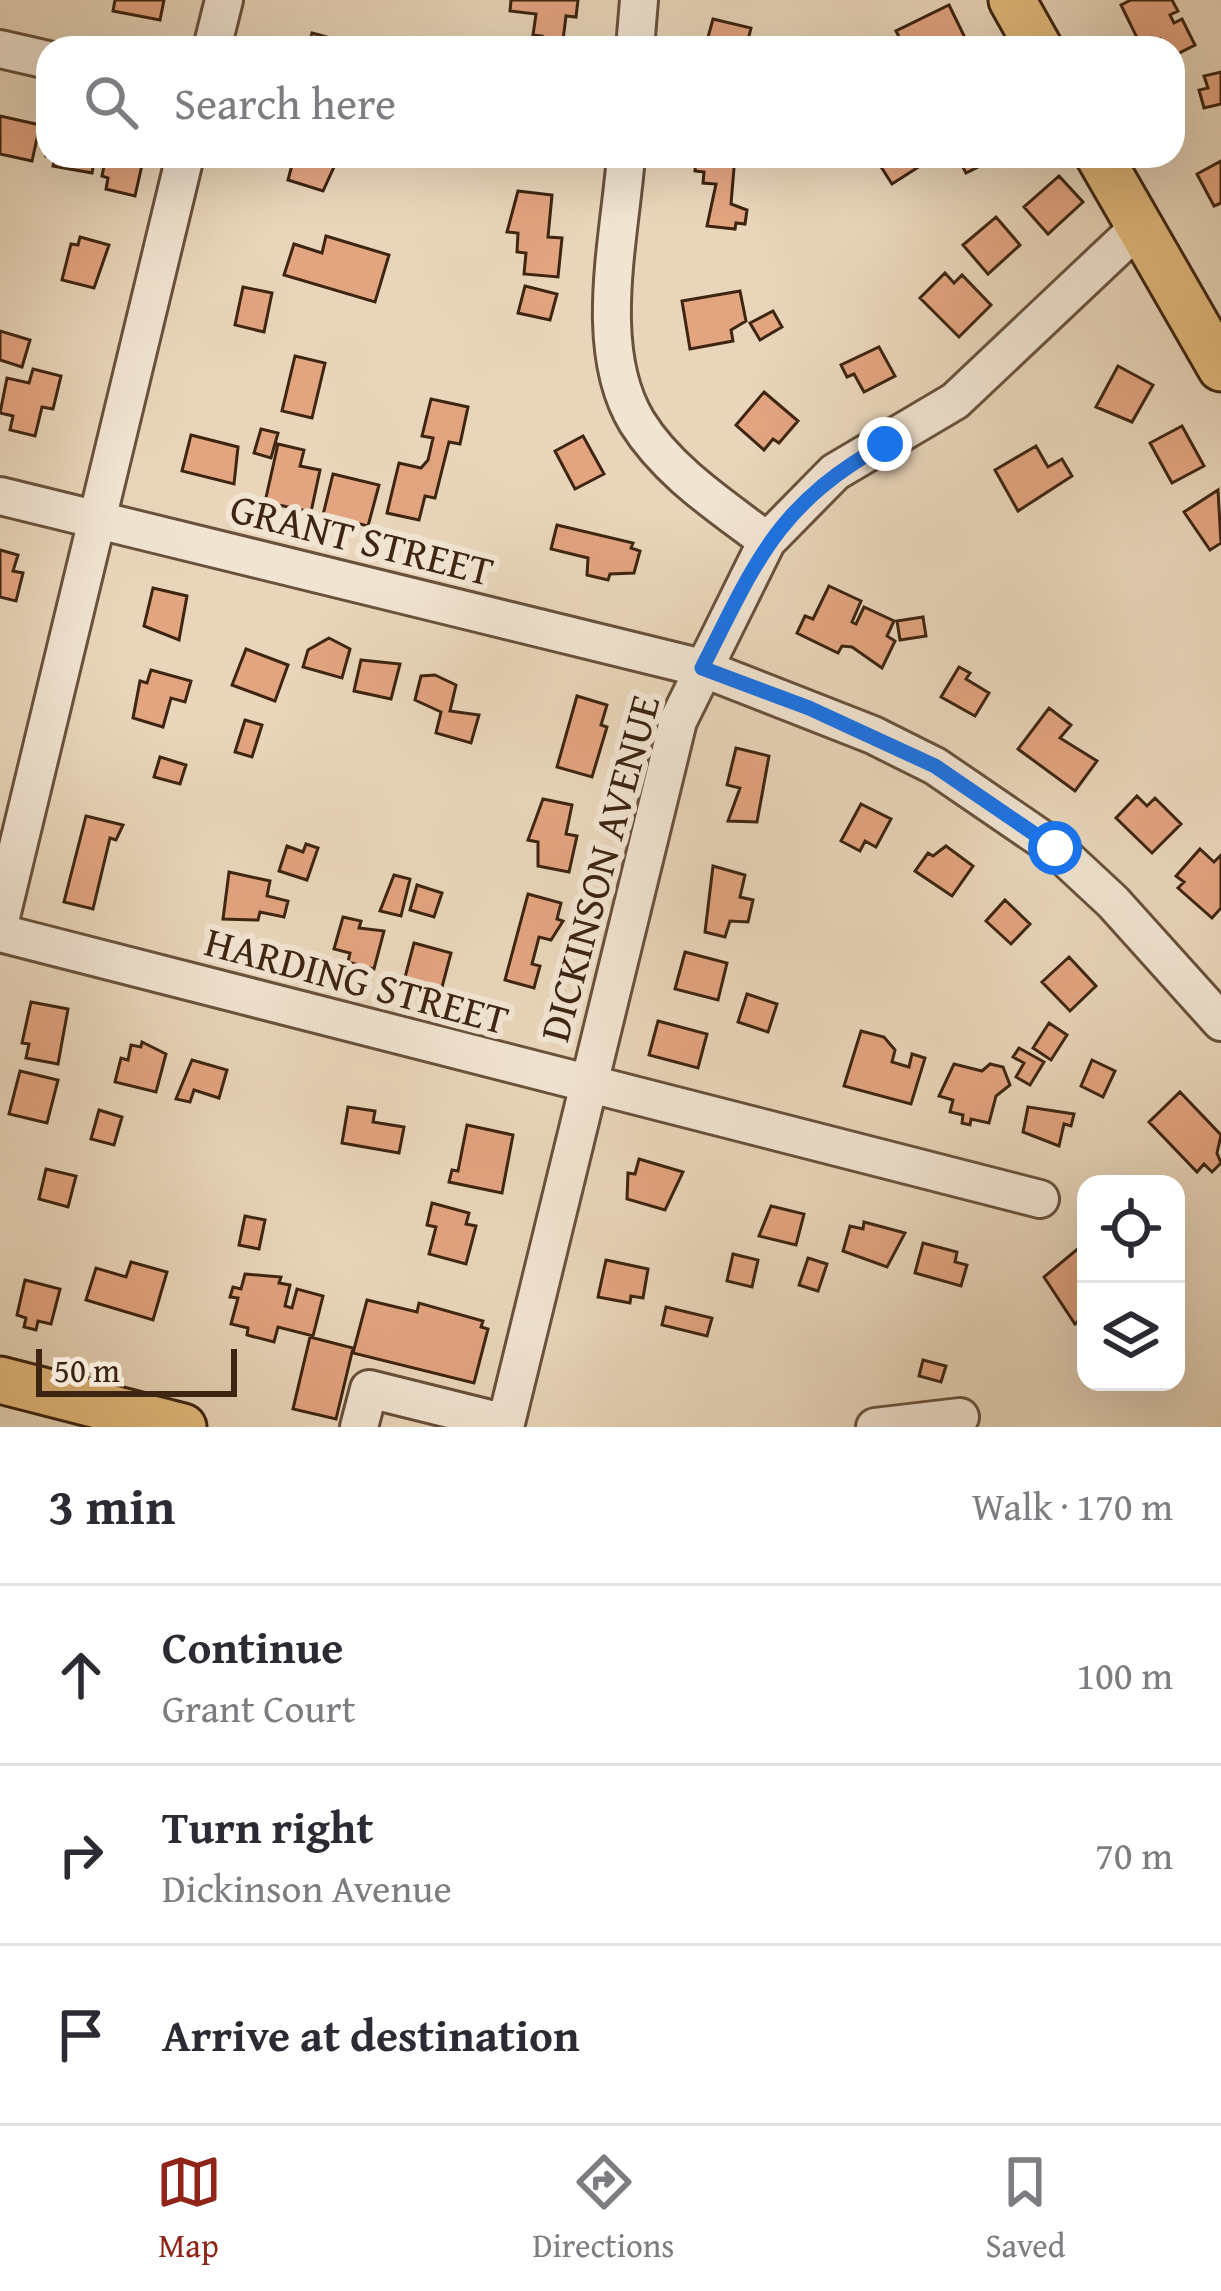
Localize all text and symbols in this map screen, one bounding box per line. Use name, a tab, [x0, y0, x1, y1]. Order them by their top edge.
search box	[36, 36, 1185, 168]
icon: search	[78, 69, 144, 135]
text: Search here	[174, 70, 396, 135]
route end	[858, 417, 912, 471]
street label: GRANT STREET	[224, 476, 500, 601]
street label: DICKINSON AVENUE	[523, 688, 674, 1048]
route start	[1028, 821, 1082, 875]
street label: HARDING STREET	[199, 910, 516, 1049]
map controls	[1077, 1175, 1185, 1391]
button: locate	[1077, 1175, 1185, 1283]
button: layers	[1077, 1283, 1185, 1391]
scale bar	[36, 1343, 237, 1396]
text: 50 m	[54, 1346, 120, 1394]
text: 3 min	[48, 1468, 175, 1543]
text: Walk · 170 m	[972, 1477, 1173, 1534]
text: Continue	[162, 1614, 343, 1679]
icon: ahead	[48, 1642, 114, 1708]
text: 100 m	[1076, 1646, 1173, 1703]
text: Grant Court	[162, 1679, 355, 1736]
text: Turn right	[162, 1794, 374, 1859]
icon: right	[48, 1822, 114, 1888]
text: 70 m	[1095, 1826, 1173, 1883]
text: Dickinson Avenue	[162, 1859, 452, 1916]
icon: arrive	[48, 2002, 114, 2068]
text: Arrive at destination	[162, 2002, 580, 2067]
tab: Map	[156, 2149, 222, 2269]
tab: Directions	[533, 2149, 674, 2269]
tab: Saved	[986, 2149, 1065, 2269]

